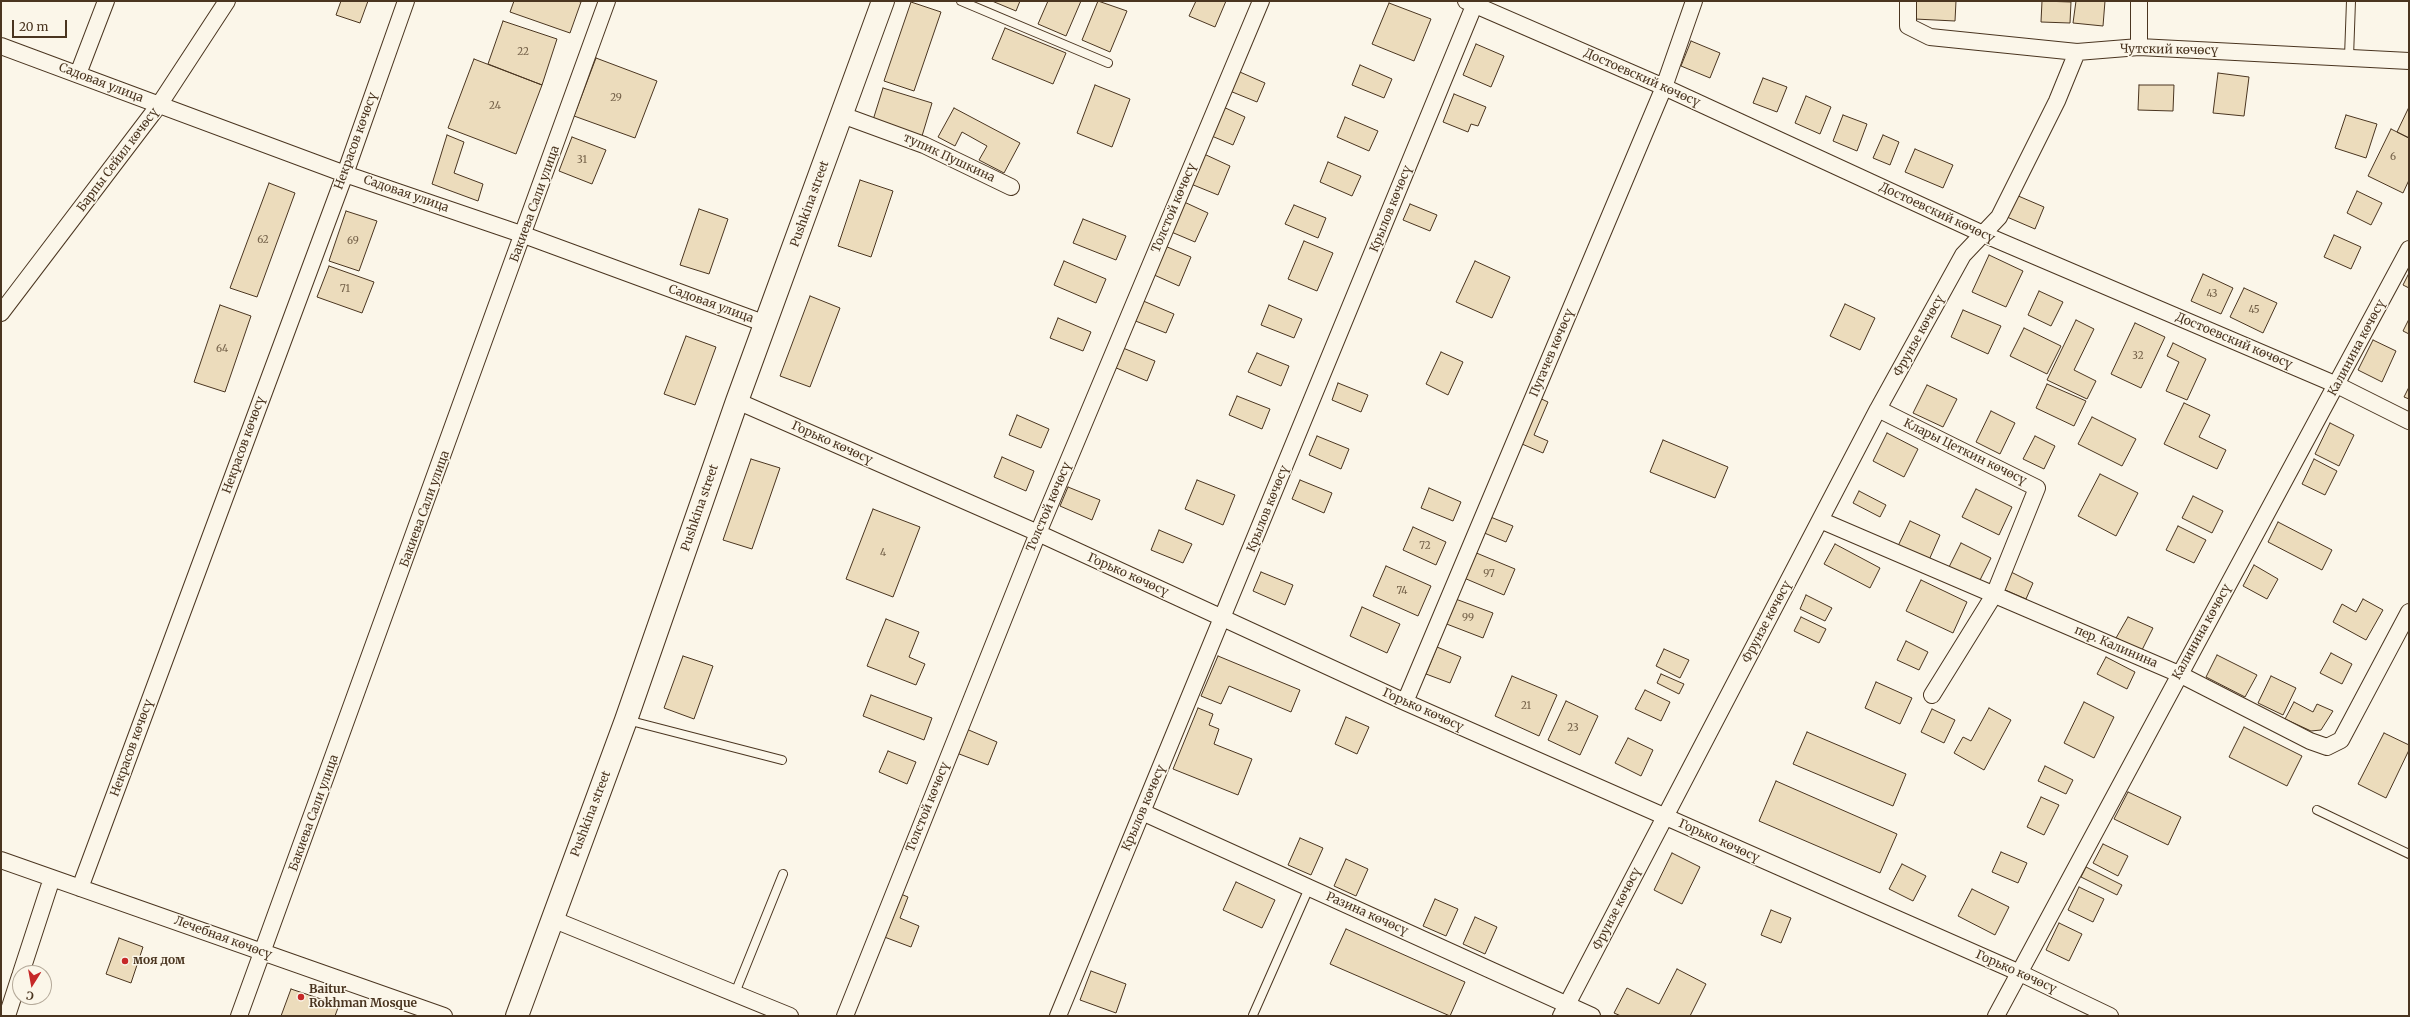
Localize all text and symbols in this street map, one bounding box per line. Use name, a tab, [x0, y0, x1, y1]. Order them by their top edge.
scale bar	[14, 12, 69, 38]
text: 20 m	[19, 19, 48, 34]
street label: Чутский көчөсү	[2120, 42, 2218, 58]
house number: 22	[517, 46, 529, 58]
street label: Достоевский көчөсү	[1582, 46, 1702, 110]
street label: Садовая улица	[57, 60, 145, 106]
street label: Некрасов көчөсү	[332, 90, 380, 192]
house number: 29	[610, 92, 622, 104]
house number: 24	[489, 100, 501, 112]
street label: Барпы Сейил көчөсү	[74, 105, 162, 215]
street label: тупик Пушкина	[901, 130, 997, 186]
street label: Бакиева Сали улица	[507, 144, 563, 264]
house number: 6	[2390, 151, 2396, 163]
house number: 31	[577, 154, 587, 166]
street label: Pushkina street	[788, 159, 832, 249]
street label: Толстой көчөсү	[1149, 161, 1199, 255]
street label: Крылов көчөсү	[1367, 164, 1415, 254]
street label: Садовая улица	[361, 173, 451, 215]
street label: Достоевский көчөсү	[1877, 180, 1997, 246]
house number: 62	[257, 234, 269, 246]
house number: 69	[347, 235, 359, 247]
street label: Садовая улица	[667, 282, 755, 326]
house number: 71	[340, 283, 350, 295]
house number: 43	[2206, 288, 2218, 300]
street label: Фрунзе көчөсү	[1891, 293, 1947, 379]
street label: Калинина көчөсү	[2326, 297, 2388, 399]
house number: 45	[2248, 304, 2260, 316]
street label: Пугачев көчөсү	[1527, 307, 1577, 399]
street label: Достоевский көчөсү	[2174, 310, 2294, 372]
house number: 64	[216, 343, 228, 355]
house number: 32	[2132, 350, 2144, 362]
street label: Некрасов көчөсү	[220, 394, 268, 496]
street label: Клары Цеткин көчөсү	[1901, 416, 2029, 488]
street label: Горько көчөсү	[789, 419, 875, 467]
street label: Бакиева Сали улица	[397, 449, 453, 569]
street label: Толстой көчөсү	[1024, 460, 1074, 554]
street label: Pushkina street	[678, 463, 722, 553]
street label: Крылов көчөсү	[1244, 464, 1292, 554]
house number: 72	[1419, 540, 1431, 552]
house number: 4	[880, 547, 886, 559]
street label: Горько көчөсү	[1085, 551, 1171, 599]
house number: 97	[1483, 568, 1495, 580]
street label: Фрунзе көчөсү	[1739, 579, 1795, 665]
street label: Калинина көчөсү	[2170, 582, 2234, 682]
house number: 74	[1397, 585, 1407, 597]
house number: 99	[1462, 612, 1474, 624]
street label: пер. Калинина	[2072, 623, 2160, 671]
street label: Горько көчөсү	[1380, 686, 1466, 734]
street label: Некрасов көчөсү	[108, 697, 156, 799]
house number: 21	[1521, 700, 1531, 712]
house number: 23	[1567, 722, 1579, 734]
street label: Бакиева Сали улица	[286, 753, 342, 873]
street label: Толстой көчөсү	[903, 760, 953, 854]
street label: Крылов көчөсү	[1119, 763, 1169, 853]
street label: Pushkina street	[568, 769, 614, 859]
street label: Горько көчөсү	[1676, 817, 1762, 865]
street label: Фрунзе көчөсү	[1590, 865, 1644, 953]
street label: Разина көчөсү	[1324, 889, 1410, 939]
street label: Лечебная көчөсү	[172, 914, 274, 962]
street label: Горько көчөсү	[1973, 948, 2059, 996]
place label: моя дом	[133, 954, 185, 968]
marker: моя дом	[120, 956, 130, 966]
north arrow	[12, 965, 52, 1005]
place label: Baitur Rokhman Mosque	[309, 983, 417, 1011]
text: С	[25, 988, 35, 1003]
marker: Baitur Rokhman Mosque	[296, 992, 306, 1002]

